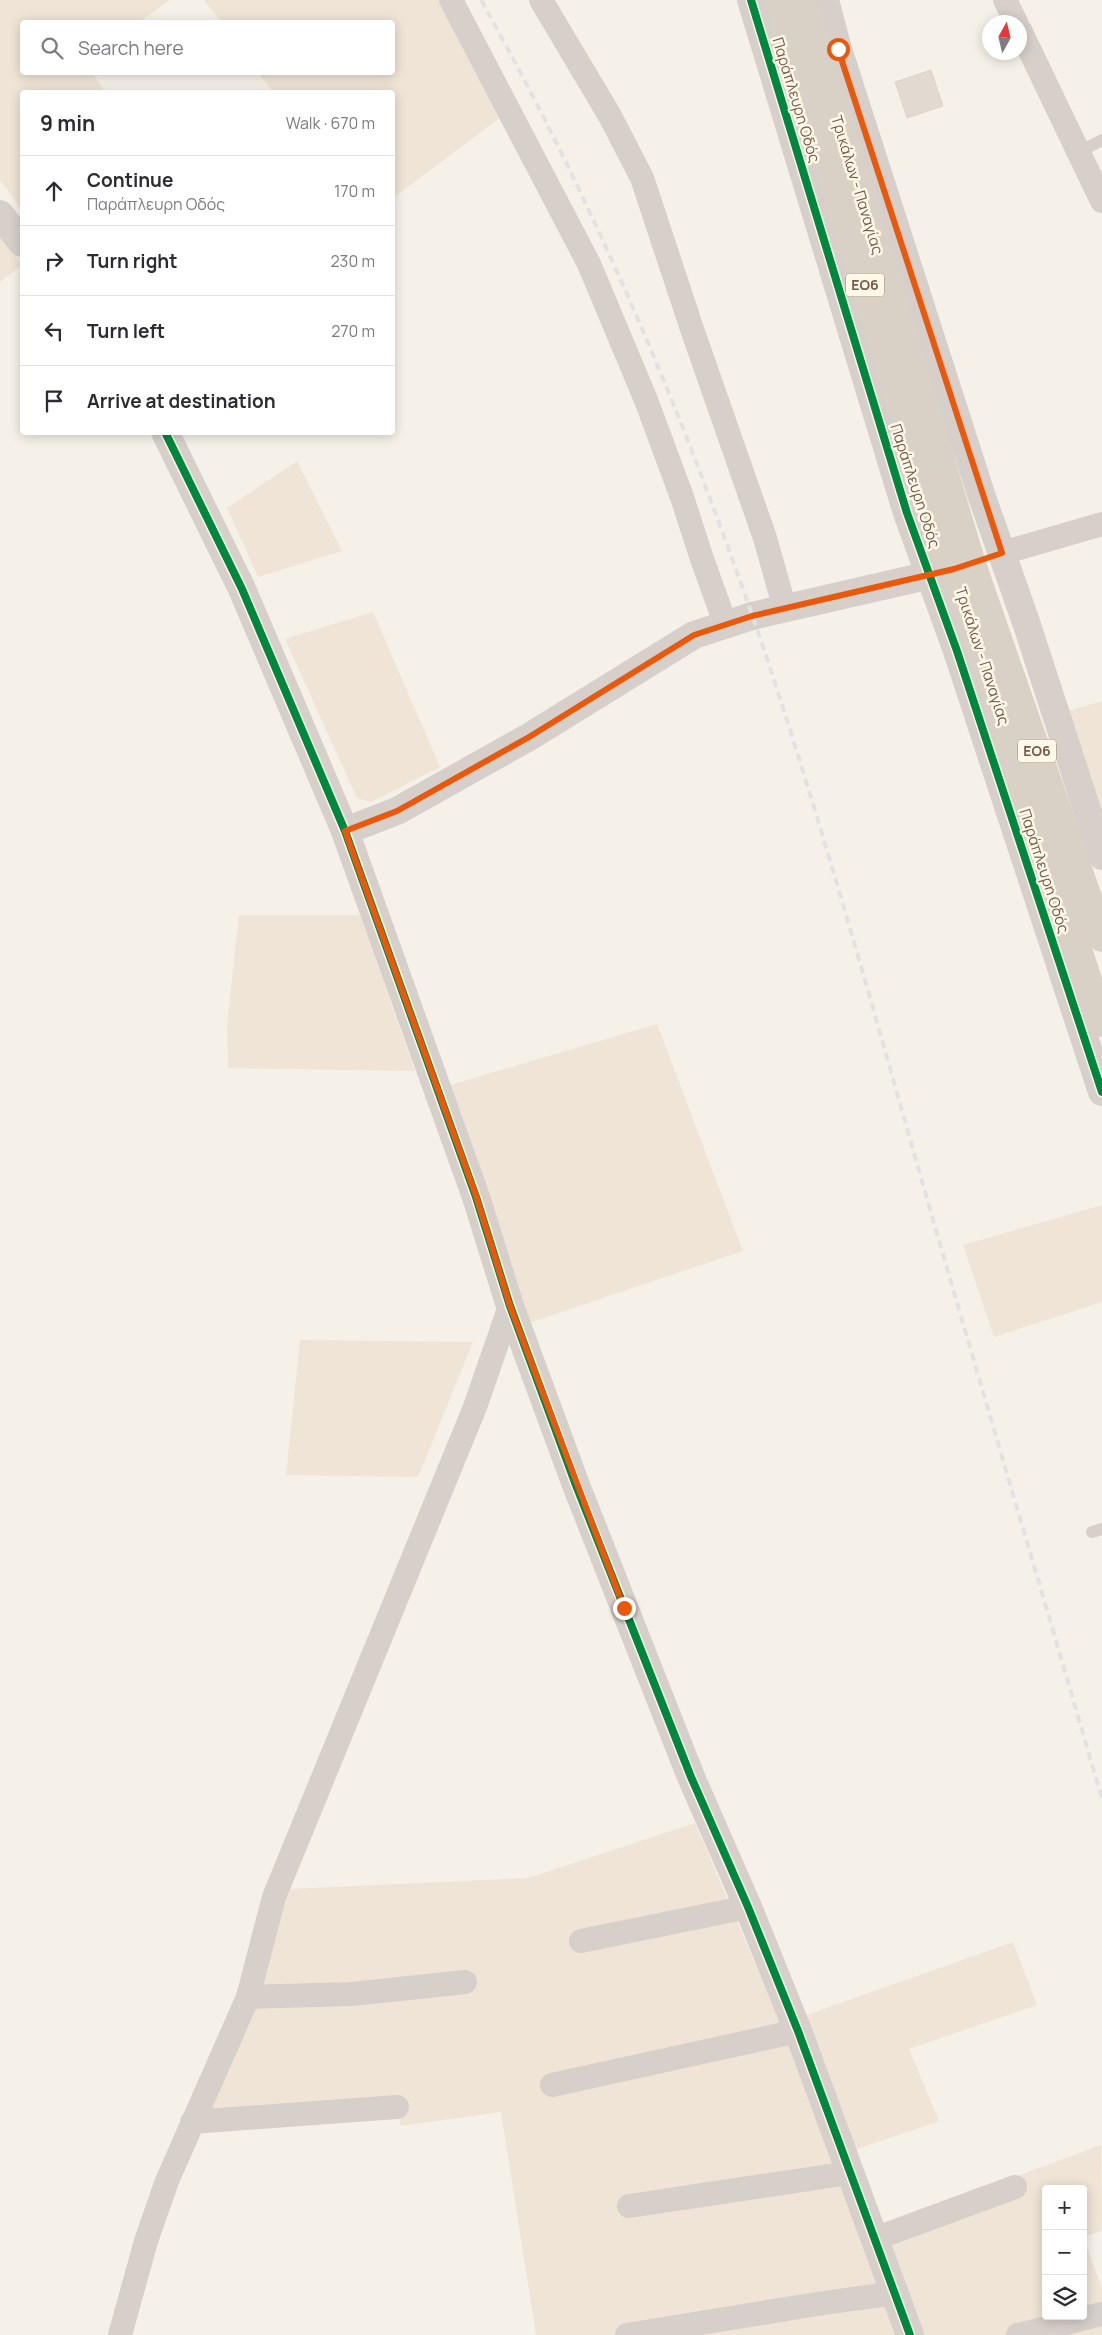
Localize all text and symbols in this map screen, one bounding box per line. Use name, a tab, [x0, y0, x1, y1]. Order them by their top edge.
north arrow	[982, 15, 1027, 60]
search box	[20, 20, 395, 75]
icon: search	[38, 34, 66, 62]
text: Search here	[78, 35, 184, 61]
street label: Παράπλευρη Οδός	[768, 35, 825, 165]
route start	[827, 38, 850, 61]
text: 9 min	[40, 109, 95, 137]
text: Walk · 670 m	[286, 112, 375, 134]
street label: Τρικάλων - Παναγίας	[826, 113, 889, 257]
text: Continue	[87, 167, 173, 193]
icon: ahead	[40, 177, 68, 205]
text: 170 m	[334, 180, 375, 202]
text: Παράπλευρη Οδός	[87, 193, 225, 215]
icon: right	[40, 247, 68, 275]
text: Turn right	[87, 248, 177, 274]
text: 230 m	[331, 250, 375, 272]
road number: ΕΟ6	[846, 274, 884, 296]
icon: left	[40, 317, 68, 345]
text: Turn left	[87, 318, 165, 344]
text: 270 m	[331, 320, 375, 342]
icon: arrive	[40, 387, 68, 415]
text: Arrive at destination	[87, 388, 276, 414]
street label: Παράπλευρη Οδός	[885, 421, 945, 551]
street label: Τρικάλων - Παναγίας	[950, 584, 1015, 728]
road number: ΕΟ6	[1018, 739, 1056, 762]
street label: Παράπλευρη Οδός	[1014, 806, 1074, 936]
route end	[613, 1597, 636, 1620]
map controls	[1042, 2185, 1087, 2320]
button: +	[1042, 2185, 1087, 2230]
button: −	[1042, 2230, 1087, 2275]
button: layers	[1042, 2275, 1087, 2320]

